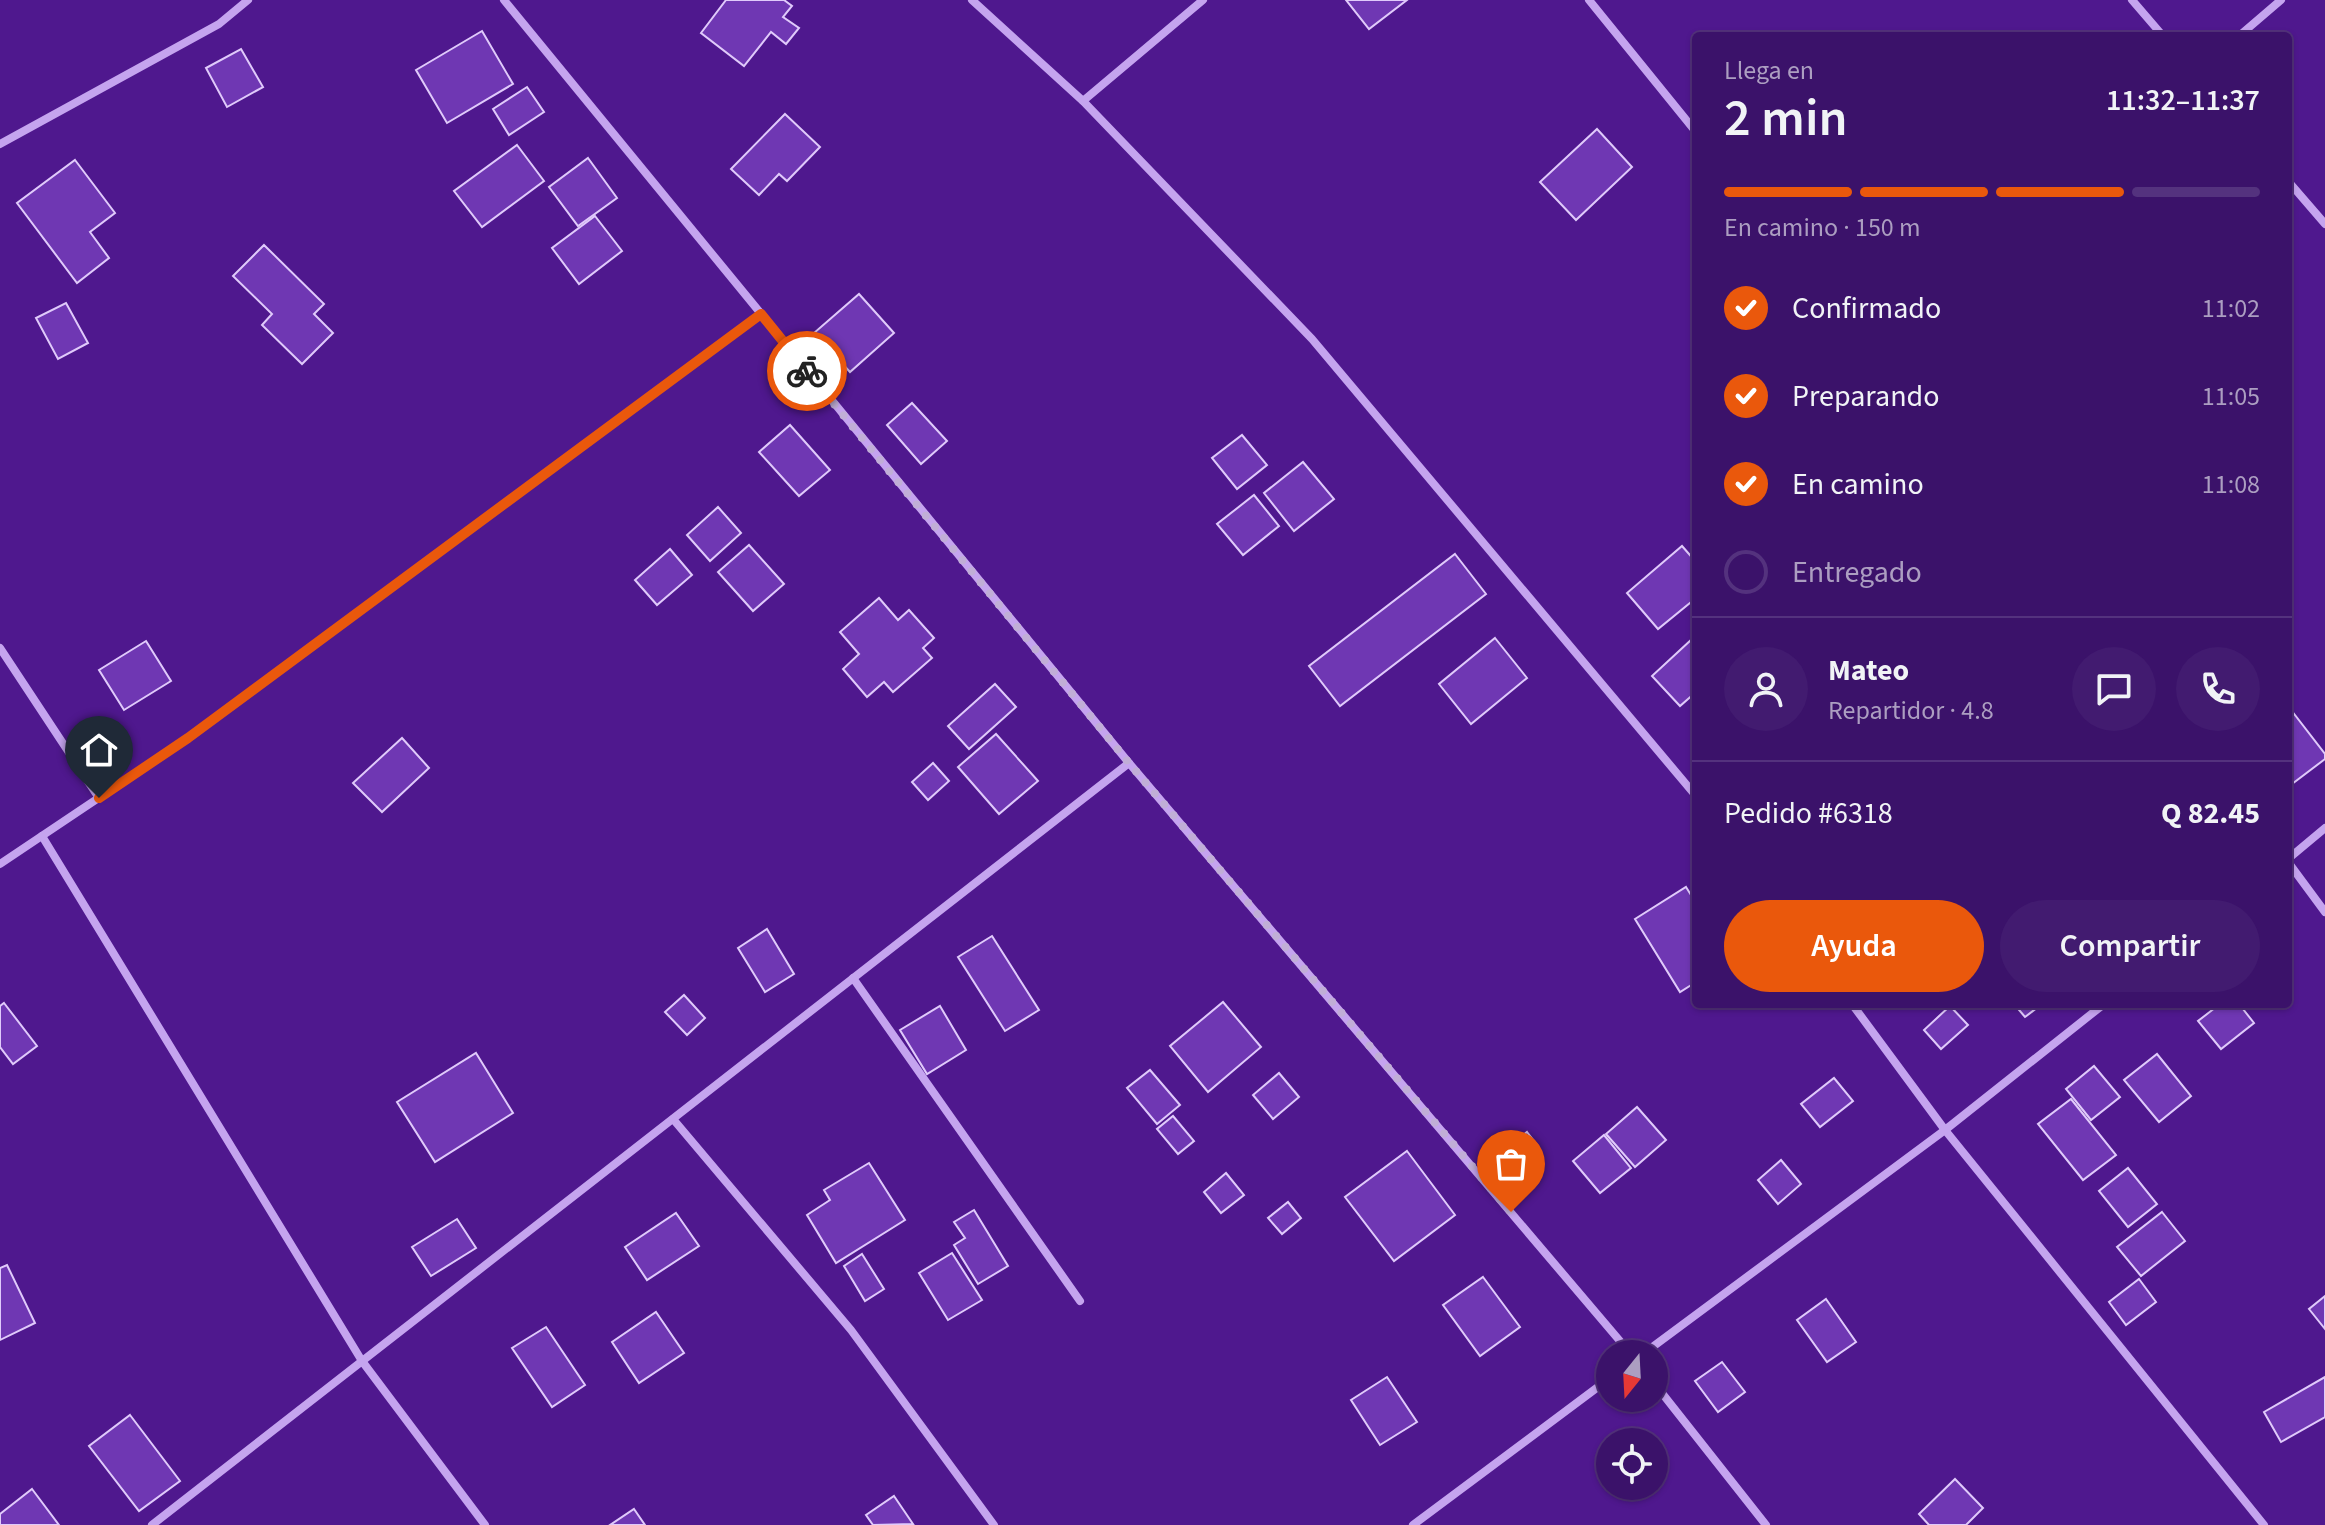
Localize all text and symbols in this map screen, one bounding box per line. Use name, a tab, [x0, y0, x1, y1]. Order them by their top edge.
text: Llega en	[1724, 52, 1814, 89]
text: 11:32–11:37	[2106, 79, 2260, 122]
text: 2 min	[1724, 82, 1848, 156]
text: En camino · 150 m	[1724, 209, 1920, 246]
icon: check	[1724, 286, 1768, 330]
text: Confirmado	[1792, 287, 1941, 330]
text: 11:02	[2202, 290, 2260, 327]
courier	[767, 331, 847, 411]
icon: bike	[785, 349, 829, 393]
icon: check	[1724, 374, 1768, 418]
text: Preparando	[1792, 375, 1939, 418]
text: 11:05	[2202, 378, 2260, 415]
icon: check	[1724, 462, 1768, 506]
text: En camino	[1792, 463, 1924, 506]
text: 11:08	[2202, 466, 2260, 503]
text: Entregado	[1792, 551, 1922, 594]
button: person	[1724, 647, 1808, 731]
button: chat	[2072, 647, 2156, 731]
button: phone	[2176, 647, 2260, 731]
text: Mateo	[1828, 649, 1909, 692]
text: Repartidor · 4.8	[1828, 692, 1994, 729]
pin	[65, 716, 133, 798]
icon: home	[77, 728, 121, 772]
text: Pedido #6318	[1724, 792, 1893, 835]
text: Q 82.45	[2161, 792, 2260, 835]
button: Ayuda	[1724, 900, 1984, 992]
button: Compartir	[2000, 900, 2260, 992]
pin	[1477, 1130, 1545, 1212]
icon: bag	[1489, 1142, 1533, 1186]
north arrow	[1596, 1340, 1668, 1412]
map controls	[1596, 1340, 1668, 1500]
button: locate	[1596, 1428, 1668, 1500]

